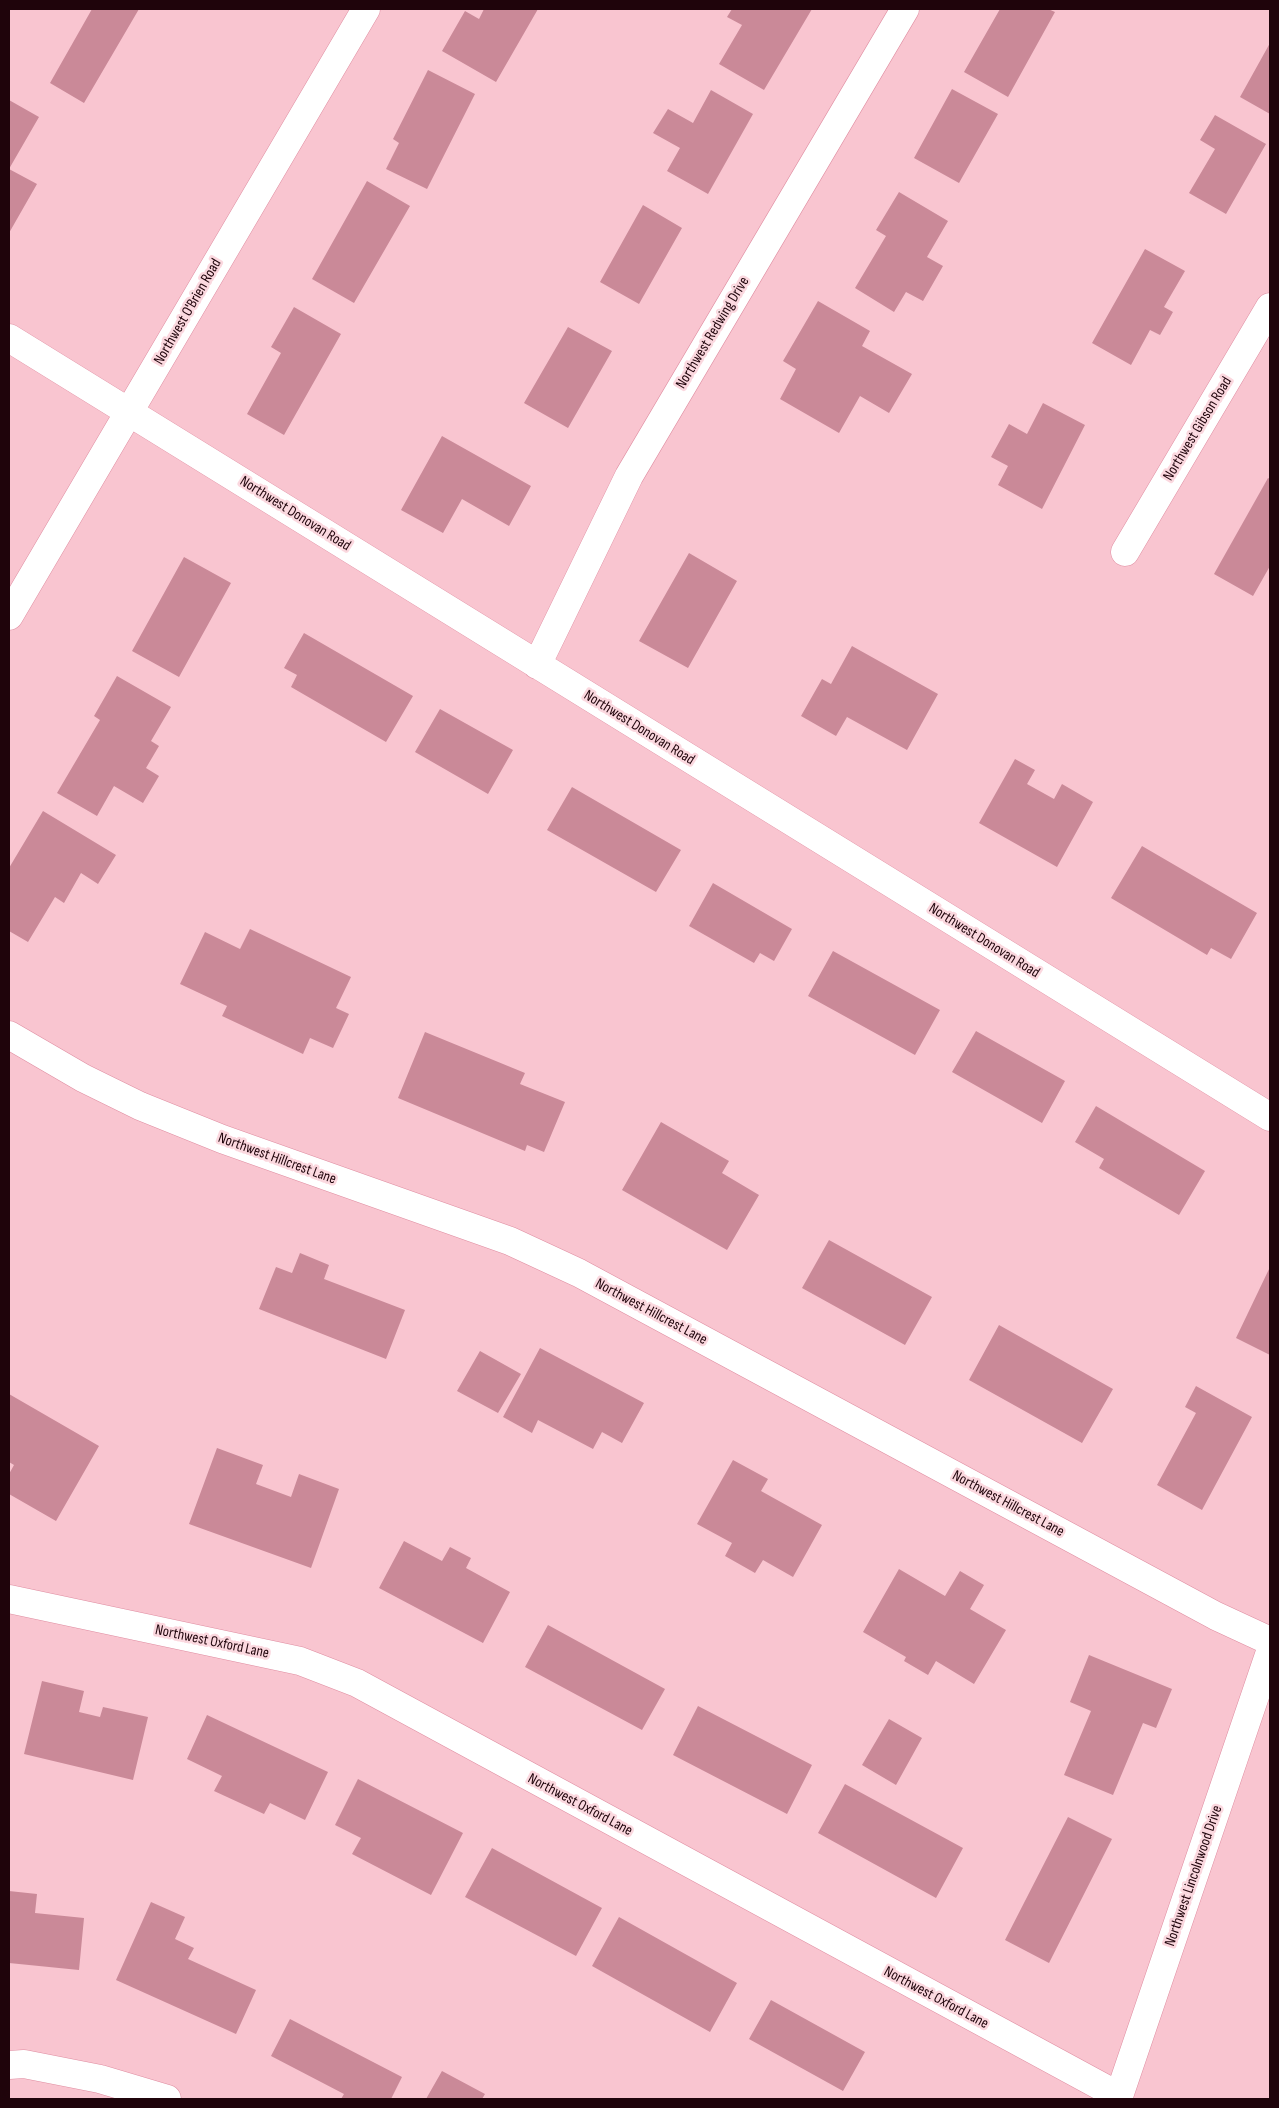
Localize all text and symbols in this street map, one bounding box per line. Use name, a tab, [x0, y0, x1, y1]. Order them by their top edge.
street label: Northwest O'Brien Road	[150, 256, 226, 368]
street label: Northwest Redwing Drive	[673, 274, 753, 392]
street label: Northwest Gibson Road	[1160, 374, 1236, 484]
street label: Northwest Donovan Road	[236, 473, 354, 555]
street label: Northwest Donovan Road	[580, 687, 698, 769]
street label: Northwest Donovan Road	[925, 900, 1043, 982]
street label: Northwest Hillcrest Lane	[216, 1129, 338, 1189]
street label: Northwest Hillcrest Lane	[592, 1275, 710, 1349]
street label: Northwest Hillcrest Lane	[949, 1467, 1067, 1541]
street label: Northwest Oxford Lane	[154, 1621, 270, 1663]
street label: Northwest Oxford Lane	[525, 1770, 635, 1840]
street label: Northwest Lincolnwood Drive	[1161, 1803, 1227, 1949]
street label: Northwest Oxford Lane	[881, 1963, 991, 2033]

